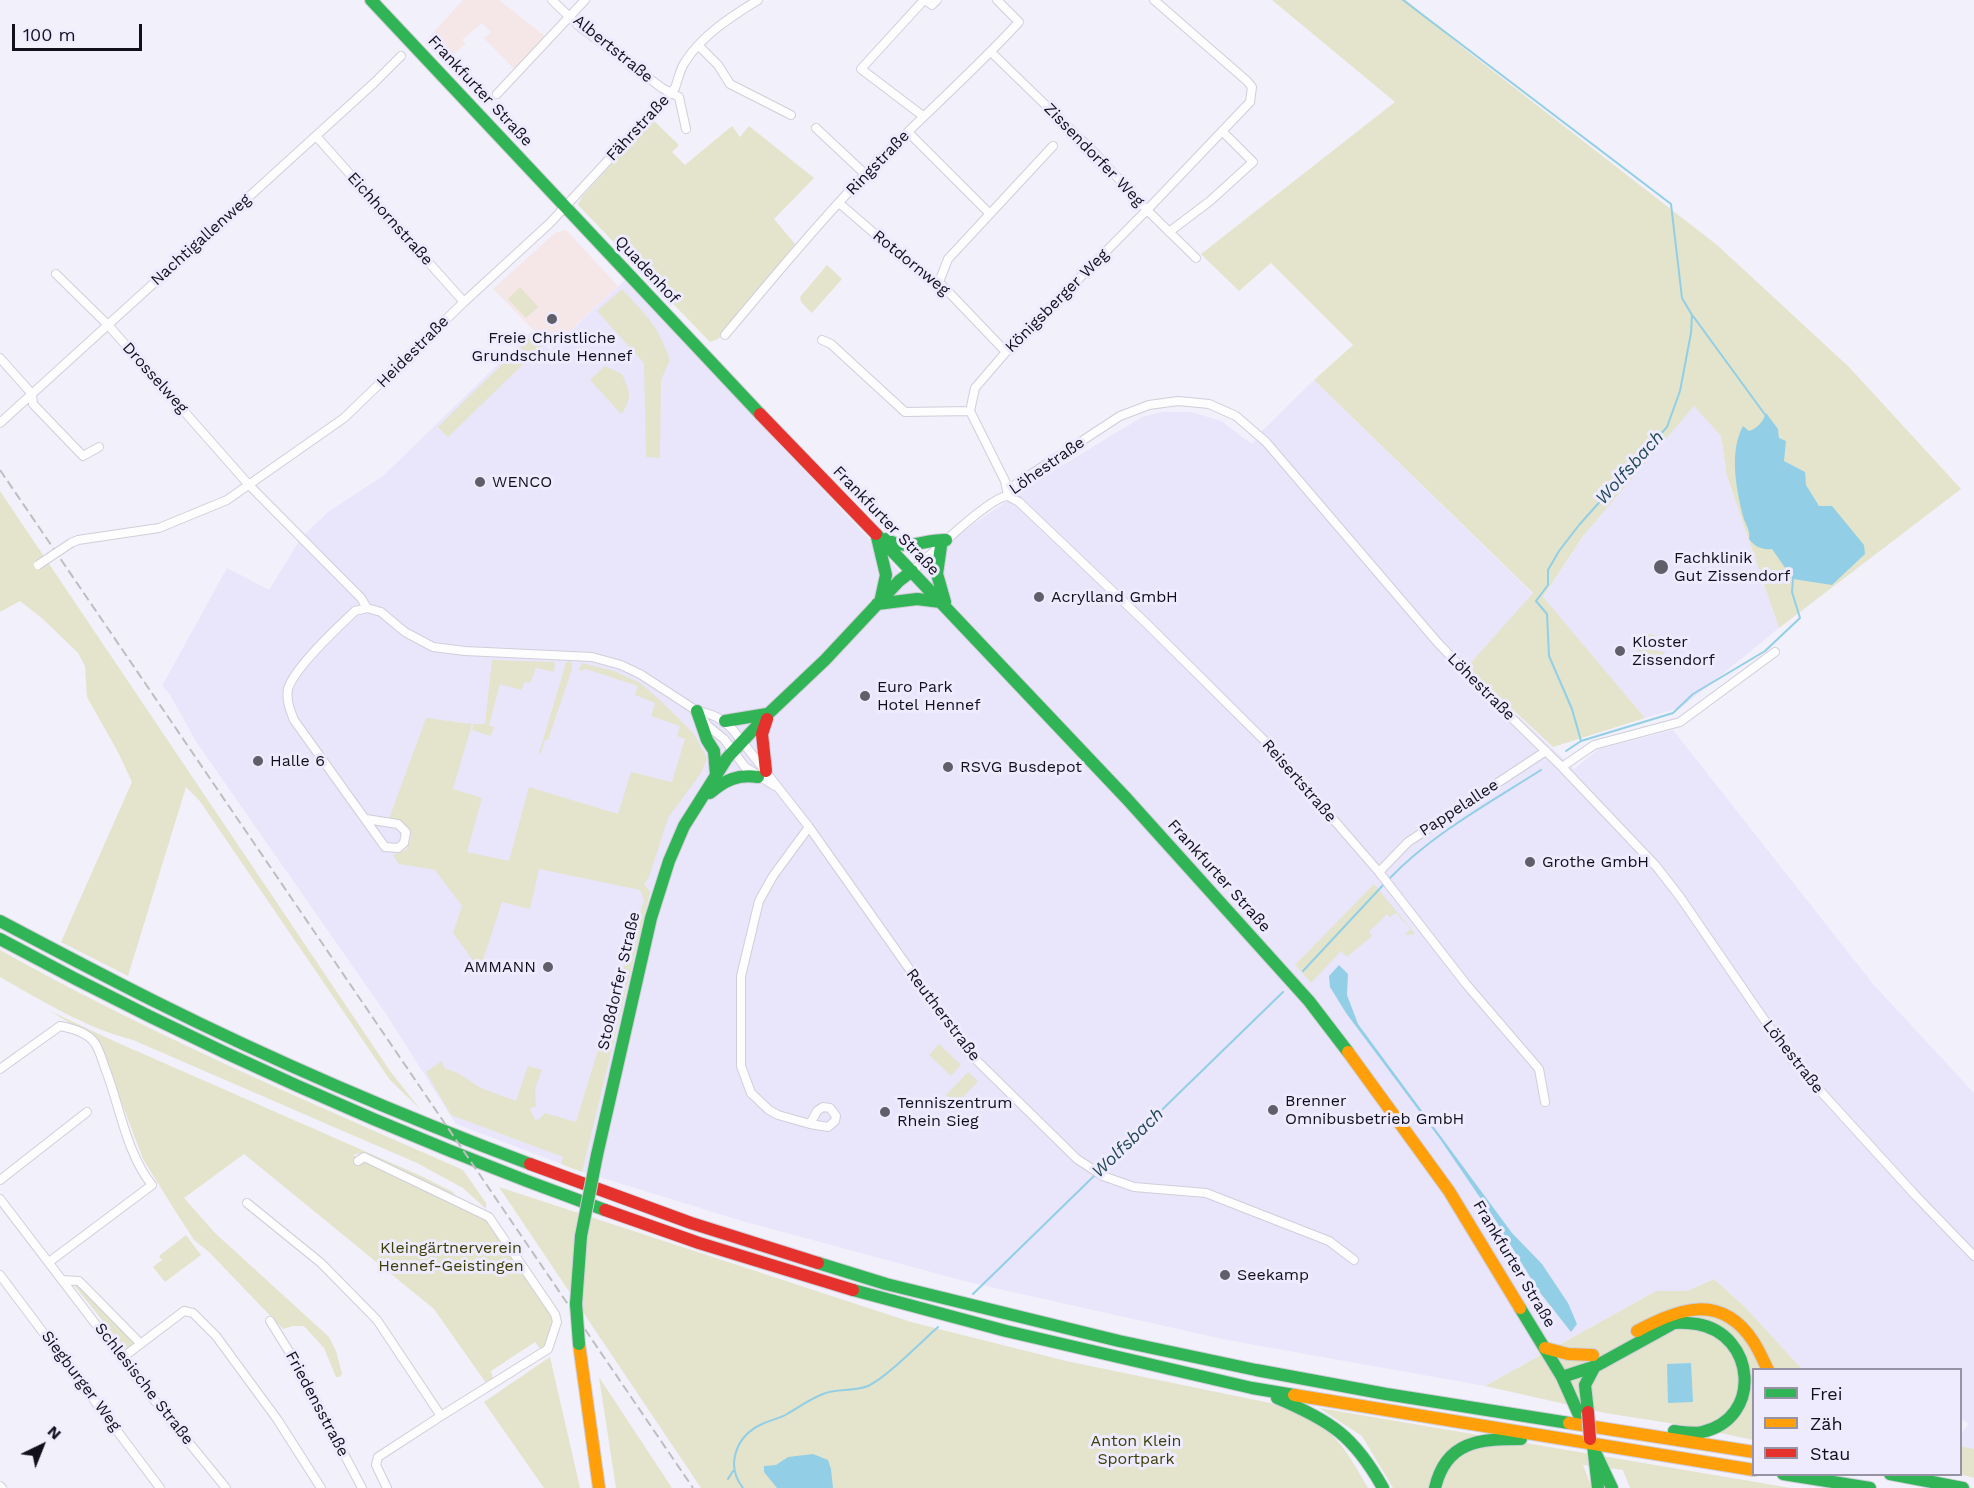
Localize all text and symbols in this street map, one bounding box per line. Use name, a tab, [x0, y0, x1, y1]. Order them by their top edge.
street label: Albertstraße	[569, 11, 657, 87]
scale bar	[15, 12, 146, 50]
text: 100 m	[23, 24, 76, 45]
street label: Frankfurter Straße	[424, 31, 536, 151]
street label: Fährstraße	[602, 91, 674, 165]
street label: Zissendorfer Weg	[1040, 99, 1148, 211]
street label: Ringstraße	[842, 127, 914, 199]
street label: Eichhornstraße	[343, 168, 437, 270]
street label: Nachtigallenweg	[147, 190, 255, 290]
street label: Rotdornweg	[869, 226, 953, 300]
street label: Quadenhof	[611, 232, 683, 308]
street label: Königsberger Weg	[1001, 245, 1113, 357]
street label: Heidestraße	[373, 312, 453, 392]
marker: Freie Christliche Grundschule Hennef	[545, 312, 559, 326]
place label: Freie Christliche Grundschule Hennef	[472, 328, 632, 366]
street label: Drosselweg	[118, 339, 192, 417]
water label: Wolfsbach	[1591, 427, 1669, 509]
street label: Löhestraße	[1006, 433, 1088, 499]
street label: Frankfurter Straße	[829, 462, 943, 580]
place label: WENCO	[492, 472, 552, 492]
marker: WENCO	[473, 475, 487, 489]
place label: Fachklinik Gut Zissendorf	[1674, 548, 1790, 586]
marker: Fachklinik Gut Zissendorf	[1652, 558, 1670, 576]
place label: Acrylland GmbH	[1051, 587, 1178, 607]
marker: Acrylland GmbH	[1032, 590, 1046, 604]
place label: Kloster Zissendorf	[1632, 632, 1715, 670]
marker: Kloster Zissendorf	[1613, 644, 1627, 658]
street label: Löhestraße	[1443, 649, 1519, 725]
place label: Euro Park Hotel Hennef	[877, 677, 980, 715]
marker: Euro Park Hotel Hennef	[858, 689, 872, 703]
street label: Reisertstraße	[1258, 736, 1340, 826]
place label: Halle 6	[270, 751, 325, 771]
marker: Halle 6	[251, 754, 265, 768]
place label: RSVG Busdepot	[960, 757, 1082, 777]
marker: RSVG Busdepot	[941, 760, 955, 774]
street label: Pappelallee	[1416, 775, 1502, 841]
street label: Frankfurter Straße	[1163, 816, 1275, 936]
place label: Grothe GmbH	[1542, 852, 1649, 872]
marker: Grothe GmbH	[1523, 855, 1537, 869]
street label: Stoßdorfer Straße	[594, 910, 644, 1052]
place label: AMMANN	[464, 957, 536, 977]
marker: AMMANN	[541, 960, 555, 974]
street label: Reutherstraße	[902, 965, 984, 1065]
street label: Löhestraße	[1758, 1017, 1828, 1097]
place label: Brenner Omnibusbetrieb GmbH	[1285, 1091, 1464, 1129]
place label: Tenniszentrum Rhein Sieg	[897, 1093, 1012, 1131]
marker: Brenner Omnibusbetrieb GmbH	[1266, 1103, 1280, 1117]
water label: Wolfsbach	[1088, 1104, 1168, 1182]
marker: Tenniszentrum Rhein Sieg	[878, 1105, 892, 1119]
street label: Frankfurter Straße	[1468, 1197, 1560, 1331]
park label: Kleingärtnerverein Hennef-Geistingen	[378, 1238, 524, 1276]
place label: Seekamp	[1237, 1265, 1309, 1285]
marker: Seekamp	[1218, 1268, 1232, 1282]
street label: Schlesische Straße	[90, 1319, 198, 1449]
street label: Siegburger Weg	[37, 1327, 125, 1435]
street label: Friedensstraße	[281, 1348, 353, 1460]
legend	[1752, 1368, 1962, 1476]
text: Frei	[1810, 1383, 1842, 1404]
text: Zäh	[1810, 1413, 1843, 1434]
north arrow	[12, 1416, 72, 1476]
text: N	[44, 1421, 65, 1443]
park label: Anton Klein Sportpark	[1091, 1431, 1181, 1469]
text: Stau	[1810, 1443, 1850, 1464]

